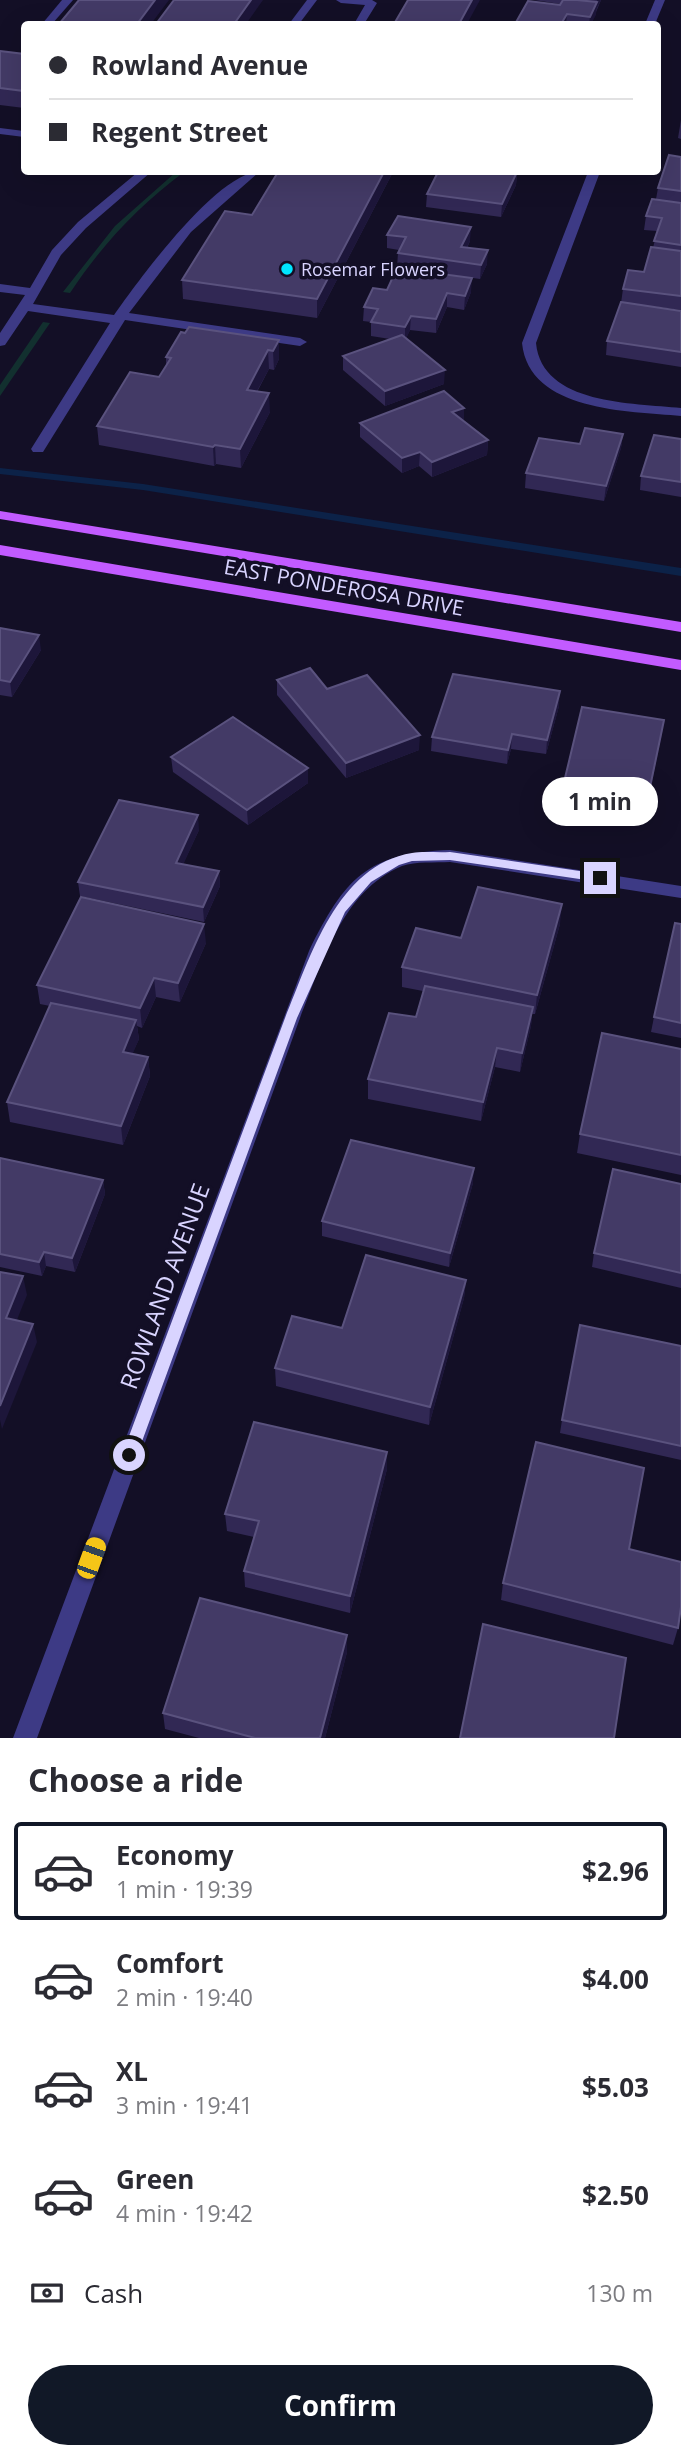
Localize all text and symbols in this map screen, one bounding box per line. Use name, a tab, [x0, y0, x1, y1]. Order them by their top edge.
text: Rowland Avenue	[91, 47, 308, 83]
text: Regent Street	[91, 114, 268, 150]
place label: Rosemar Flowers	[301, 257, 445, 281]
marker: Rosemar Flowers	[279, 261, 295, 277]
street label: EAST PONDEROSA DRIVE	[222, 552, 466, 622]
callout: 1 min	[542, 776, 658, 826]
text: 1 min	[568, 785, 632, 817]
route end	[584, 862, 616, 894]
street label: ROWLAND AVENUE	[111, 1178, 217, 1394]
route start	[113, 1439, 145, 1471]
car	[74, 1535, 109, 1581]
text: Choose a ride	[28, 1758, 243, 1801]
text: Economy	[116, 1837, 234, 1873]
icon: car	[32, 1840, 95, 1903]
text: $2.96	[582, 1853, 649, 1889]
text: 1 min · 19:39	[116, 1873, 253, 1905]
text: Comfort	[116, 1945, 223, 1981]
icon: car	[32, 1948, 95, 2011]
text: $4.00	[582, 1961, 649, 1997]
text: 2 min · 19:40	[116, 1981, 253, 2013]
text: XL	[116, 2053, 148, 2089]
icon: car	[32, 2056, 95, 2119]
text: $5.03	[582, 2069, 649, 2105]
text: 3 min · 19:41	[116, 2089, 253, 2121]
text: Green	[116, 2161, 194, 2197]
icon: car	[32, 2164, 95, 2227]
text: $2.50	[582, 2177, 649, 2213]
text: 4 min · 19:42	[116, 2197, 253, 2229]
icon: cash	[28, 2274, 66, 2312]
text: Cash	[84, 2275, 143, 2311]
text: 130 m	[586, 2277, 653, 2309]
button: Confirm	[28, 2365, 653, 2445]

